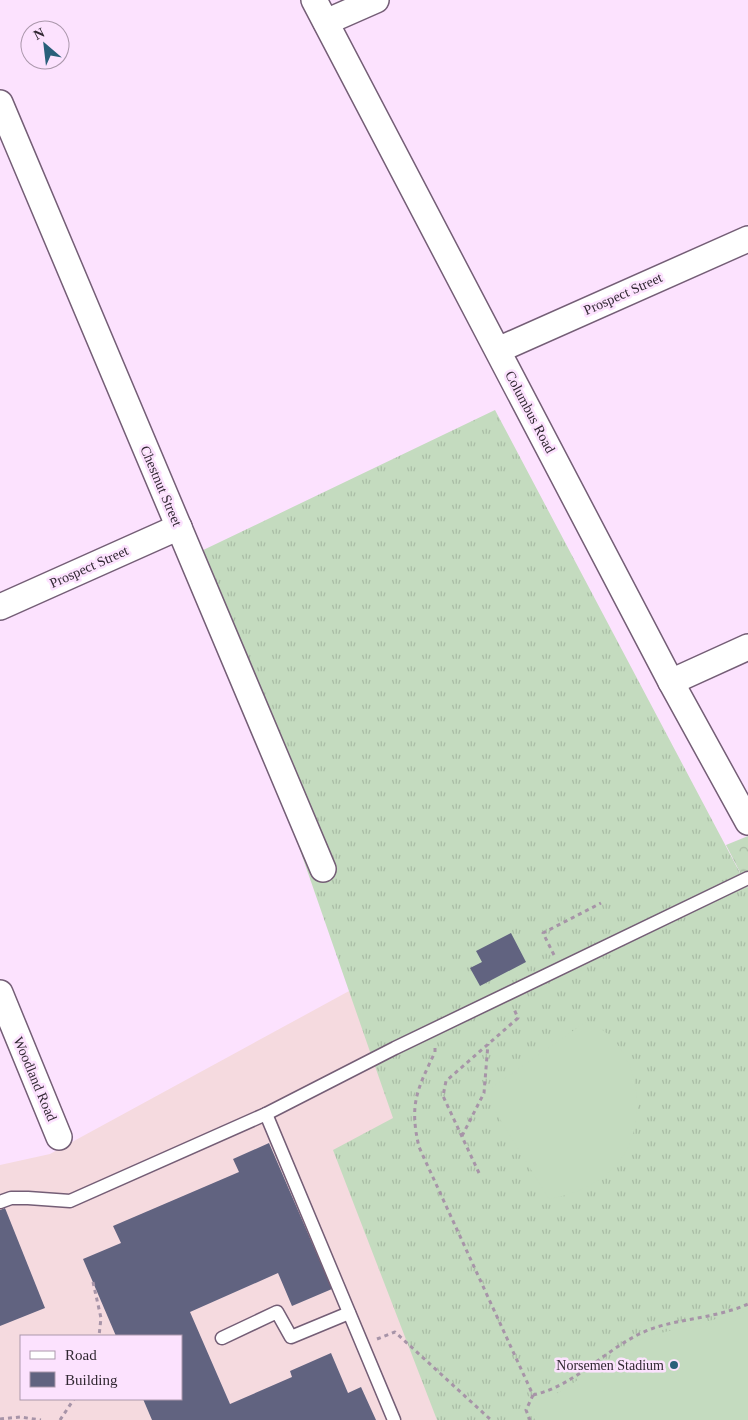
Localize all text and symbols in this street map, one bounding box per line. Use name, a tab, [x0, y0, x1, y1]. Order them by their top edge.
north arrow	[20, 20, 70, 70]
text: N	[31, 25, 47, 43]
street label: Prospect Street	[581, 270, 665, 318]
street label: Columbus Road	[502, 368, 558, 456]
street label: Chestnut Street	[137, 444, 185, 529]
street label: Prospect Street	[47, 543, 131, 591]
street label: Woodland Road	[10, 1035, 60, 1123]
legend	[20, 1335, 182, 1400]
text: Road	[65, 1347, 97, 1363]
place label: Norsemen Stadium	[556, 1358, 664, 1373]
marker: Norsemen Stadium	[668, 1359, 680, 1371]
text: Building	[65, 1372, 118, 1388]

